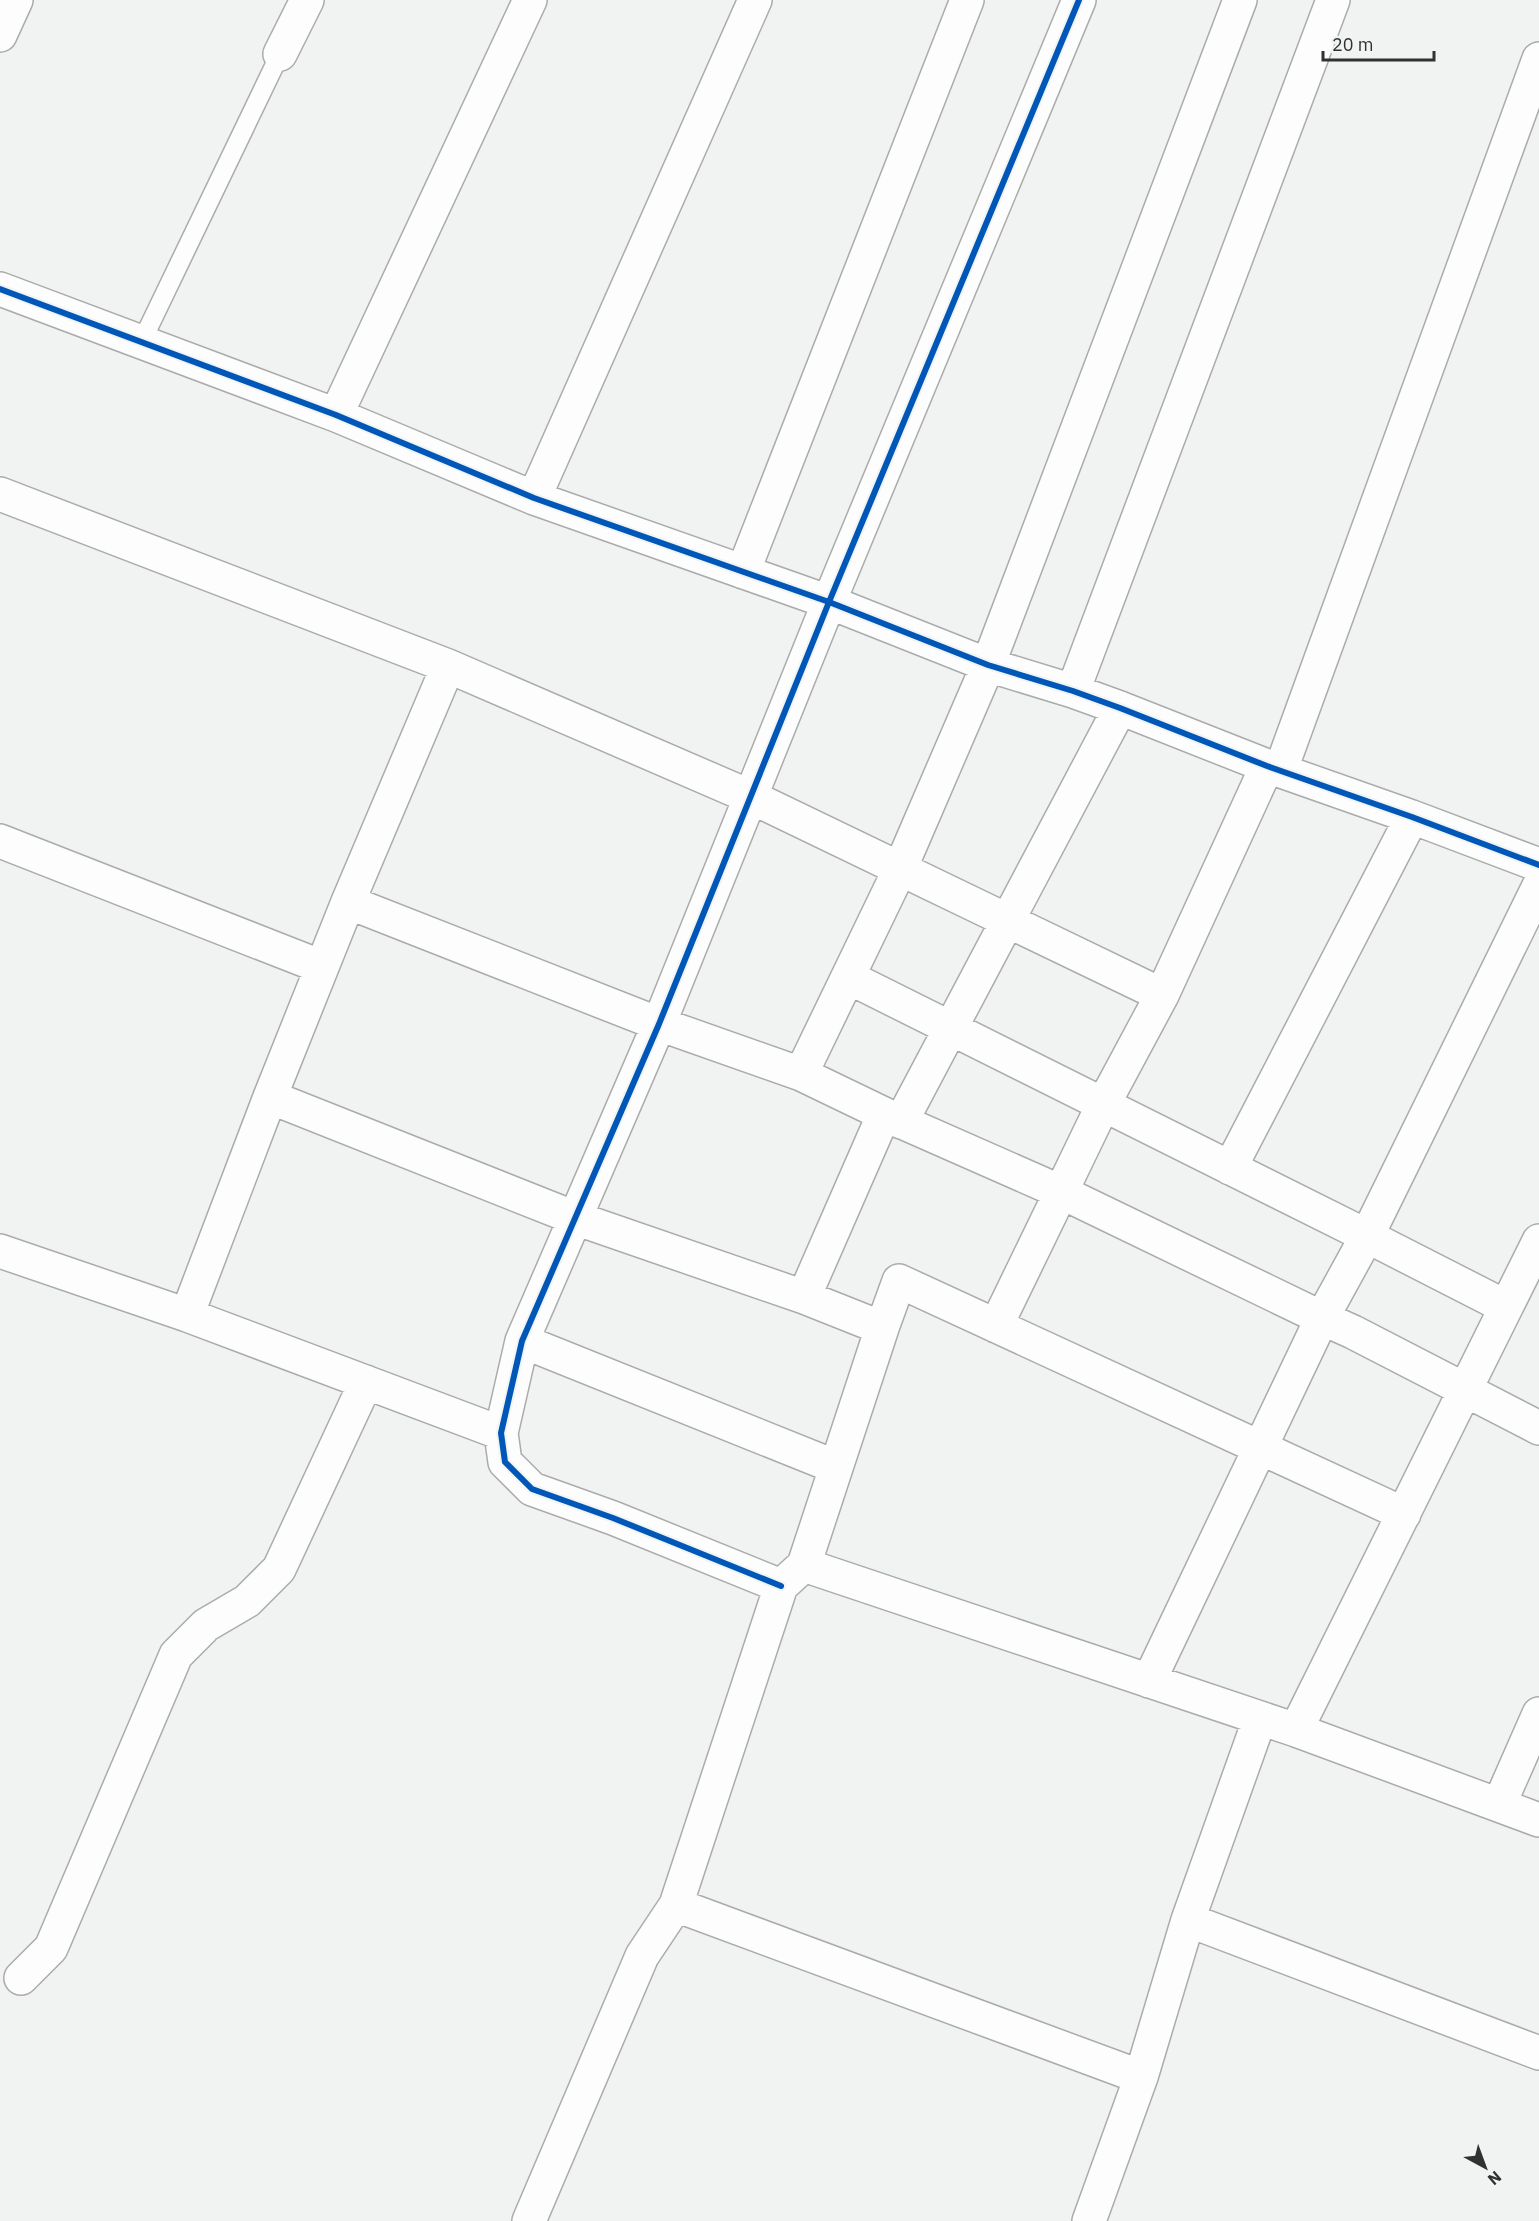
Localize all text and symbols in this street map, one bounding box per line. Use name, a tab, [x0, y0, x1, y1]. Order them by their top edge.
scale bar	[1323, 24, 1434, 62]
text: 20 m	[1332, 33, 1374, 56]
north arrow	[1455, 2137, 1515, 2197]
text: N	[1484, 2167, 1506, 2190]

